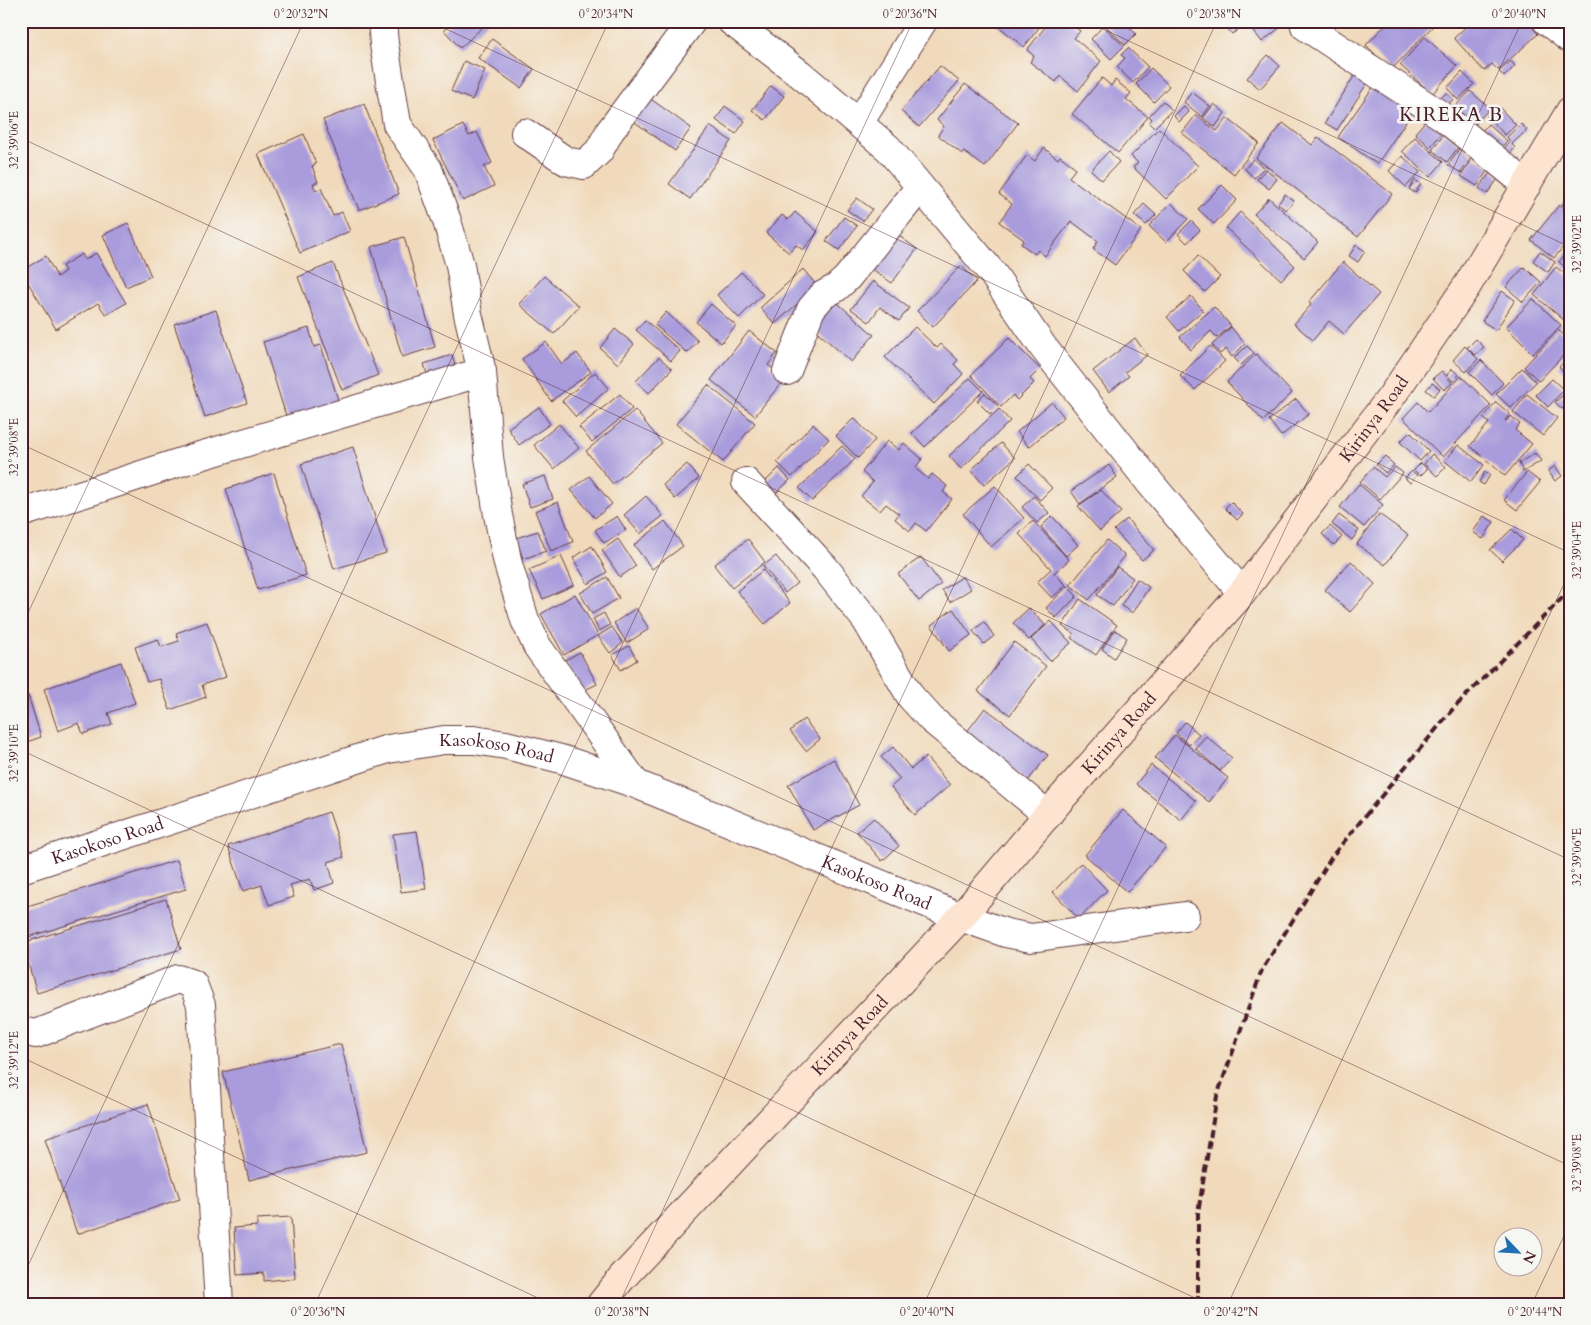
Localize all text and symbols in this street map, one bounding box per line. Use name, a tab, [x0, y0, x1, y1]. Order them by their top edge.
text: 0°20'32"N	[274, 6, 329, 22]
text: 0°20'34"N	[579, 6, 634, 22]
text: 0°20'36"N	[883, 6, 938, 22]
text: 0°20'38"N	[1187, 6, 1242, 22]
text: 0°20'40"N	[1492, 6, 1547, 22]
district label: KIREKA B	[1399, 101, 1503, 128]
text: 32°39'06"E	[6, 111, 22, 169]
text: 32°39'02"E	[1569, 215, 1585, 273]
street label: Kirinya Road	[1334, 371, 1415, 468]
text: 32°39'08"E	[6, 418, 22, 476]
text: 32°39'04"E	[1569, 521, 1585, 579]
street label: Kirinya Road	[1076, 687, 1163, 780]
text: 32°39'10"E	[6, 724, 22, 782]
street label: Kasokoso Road	[439, 728, 557, 770]
street label: Kasokoso Road	[48, 811, 167, 871]
text: 32°39'06"E	[1569, 828, 1585, 886]
street label: Kasokoso Road	[818, 849, 935, 917]
street label: Kirinya Road	[806, 990, 894, 1082]
text: 32°39'12"E	[6, 1031, 22, 1089]
text: 32°39'08"E	[1569, 1134, 1585, 1192]
north arrow	[1494, 1228, 1544, 1278]
text: N	[1518, 1248, 1541, 1267]
text: 0°20'36"N	[291, 1304, 346, 1320]
text: 0°20'38"N	[595, 1304, 650, 1320]
text: 0°20'40"N	[900, 1304, 955, 1320]
text: 0°20'42"N	[1204, 1304, 1259, 1320]
text: 0°20'44"N	[1508, 1304, 1563, 1320]

